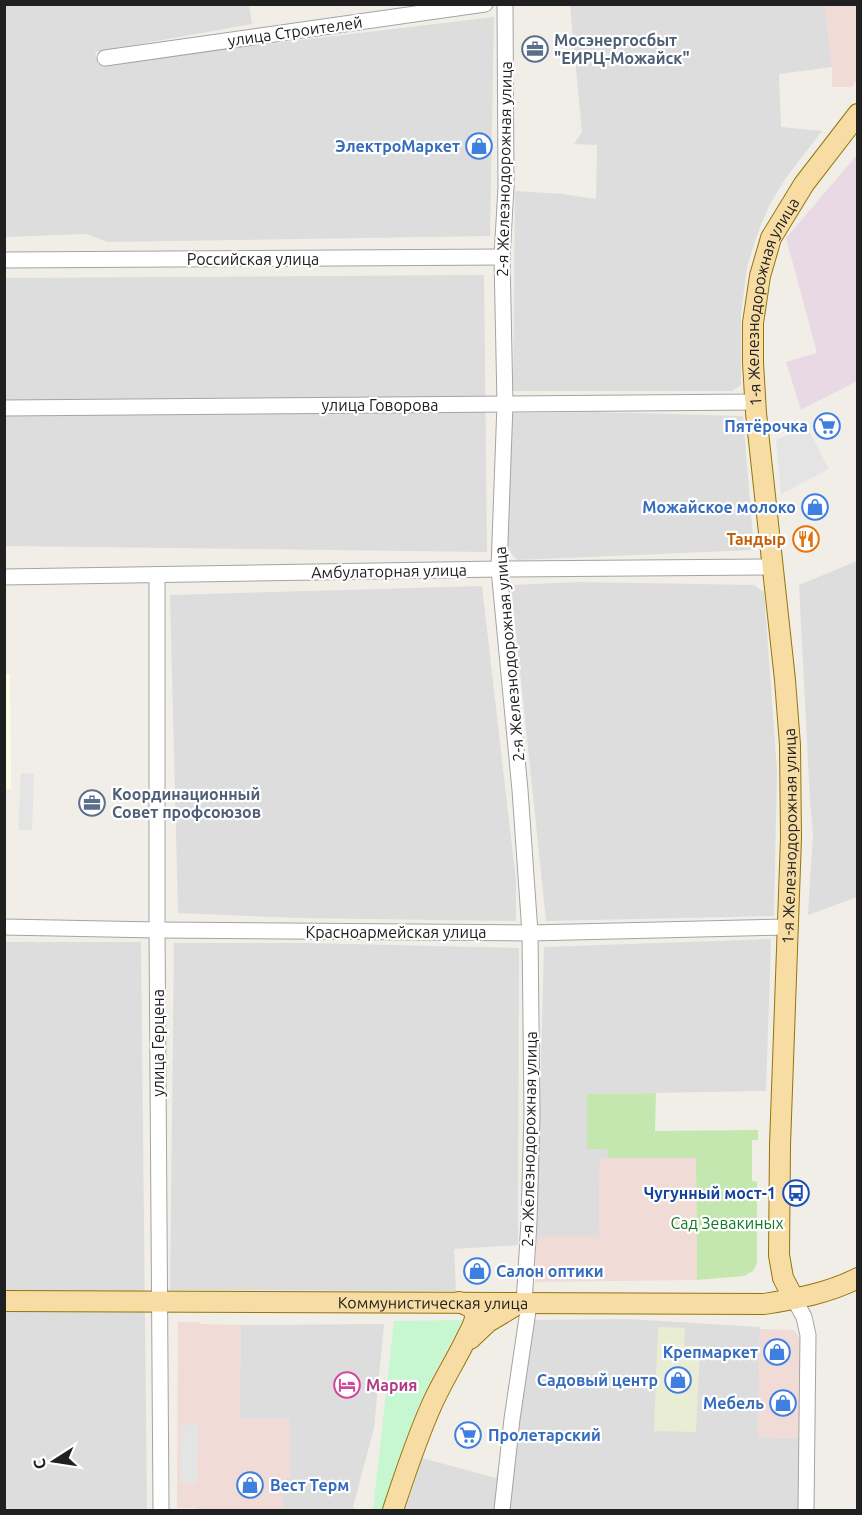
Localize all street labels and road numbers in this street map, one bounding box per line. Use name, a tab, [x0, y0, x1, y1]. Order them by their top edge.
street label: улица Строителей	[226, 13, 364, 49]
street label: 2-я Железнодорожная улица	[493, 61, 515, 277]
street label: 1-я Железнодорожная улица	[744, 194, 803, 407]
street label: Российская улица	[187, 250, 319, 268]
street label: улица Говорова	[321, 396, 439, 414]
street label: 2-я Железнодорожная улица	[491, 546, 527, 762]
street label: Амбулаторная улица	[311, 561, 467, 581]
street label: 1-я Железнодорожная улица	[778, 728, 800, 944]
street label: Красноармейская улица	[306, 923, 486, 941]
street label: улица Герцена	[149, 989, 167, 1097]
street label: 2-я Железнодорожная улица	[518, 1031, 540, 1247]
street label: Коммунистическая улица	[338, 1293, 528, 1312]

